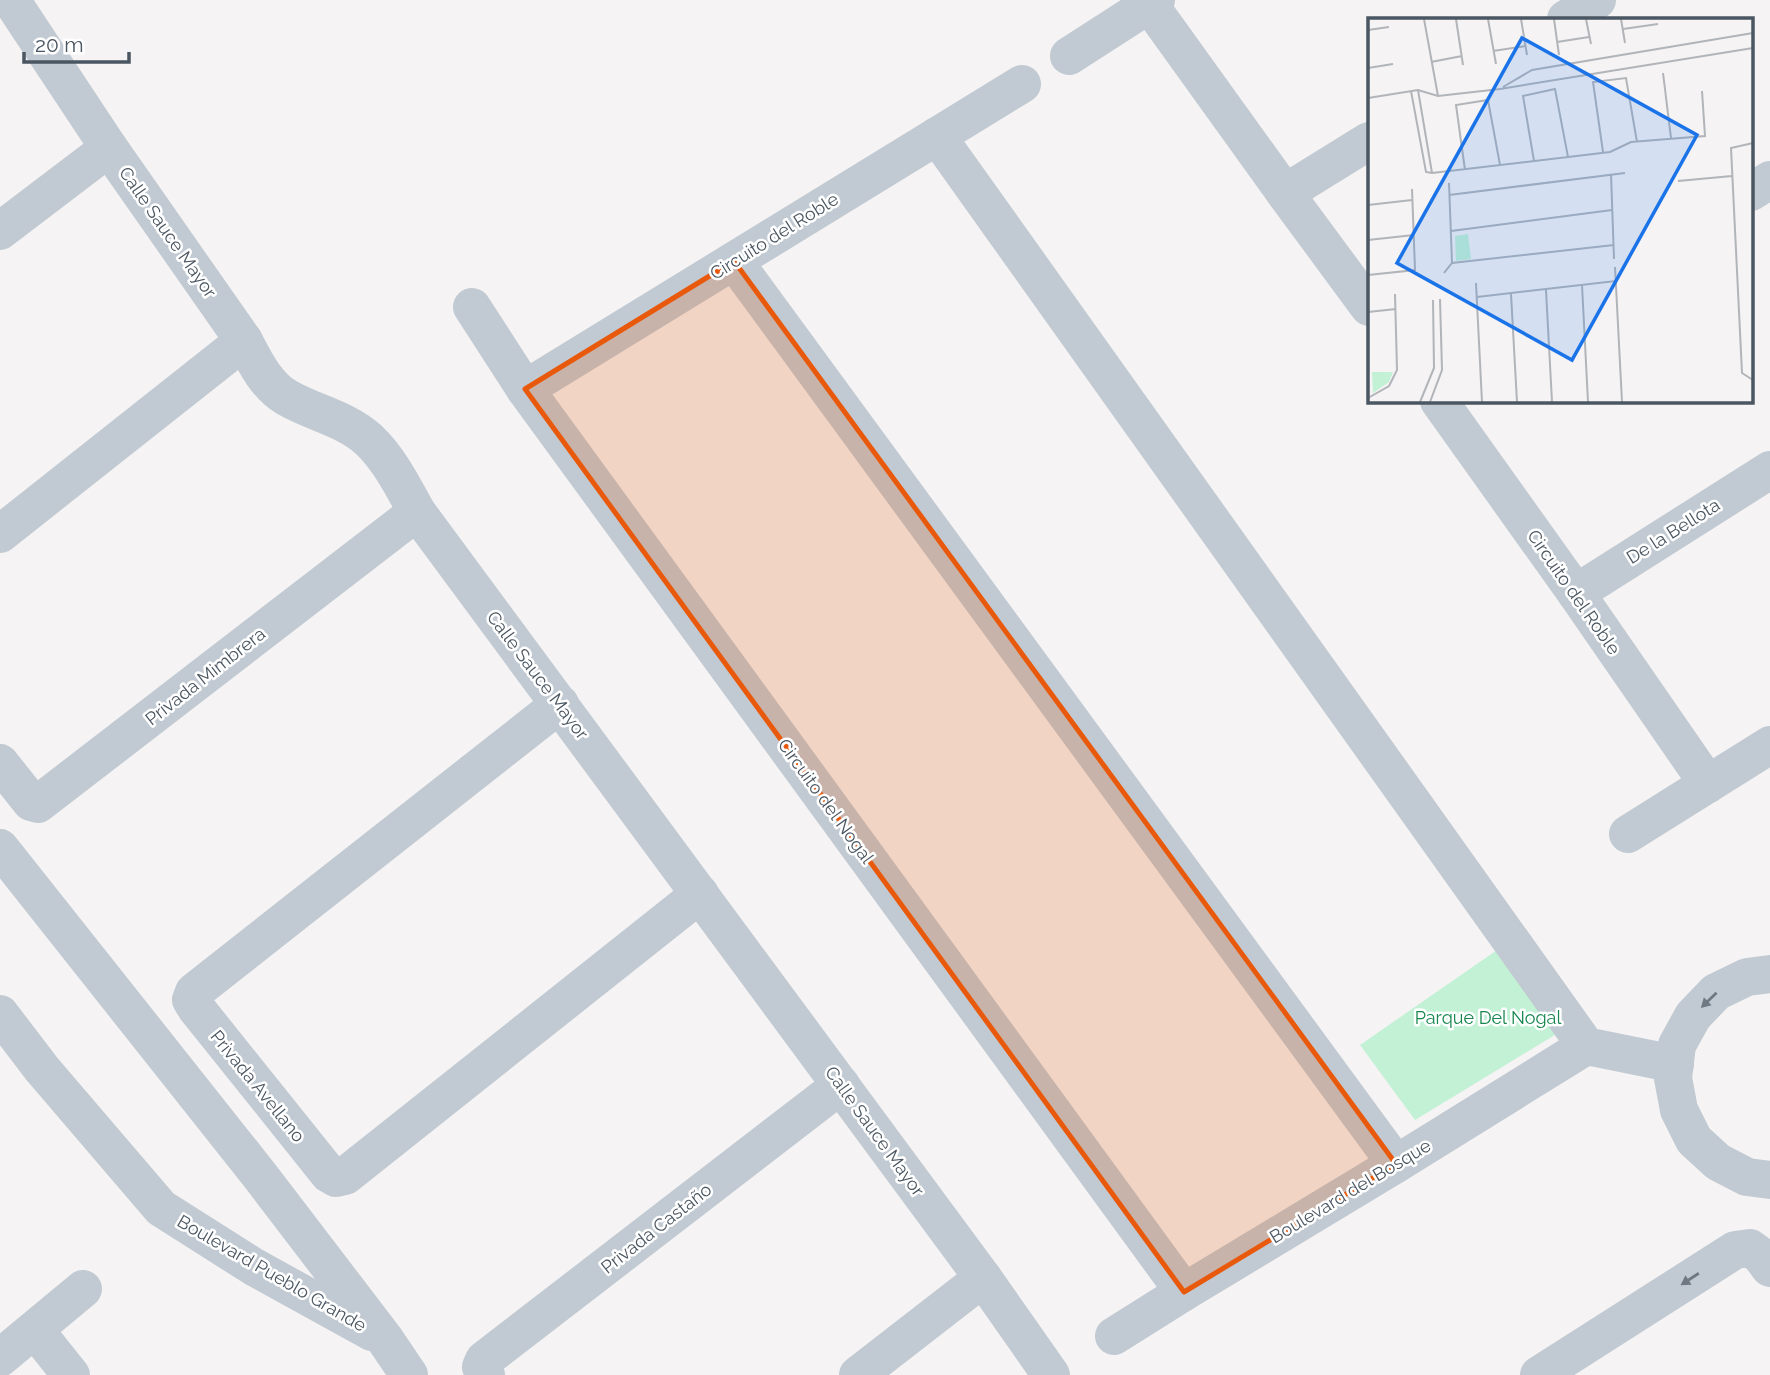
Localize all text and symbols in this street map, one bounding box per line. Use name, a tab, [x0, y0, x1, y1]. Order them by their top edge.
inset map	[1368, 18, 1752, 402]
scale bar	[24, 21, 130, 65]
text: 20 m	[35, 32, 83, 57]
street label: Calle Sauce Mayor	[115, 162, 221, 302]
street label: Circuito del Roble	[706, 188, 842, 284]
street label: De la Bellota	[1622, 494, 1724, 568]
street label: Circuito del Roble	[1523, 526, 1625, 659]
street label: Calle Sauce Mayor	[483, 607, 593, 744]
street label: Privada Mimbrera	[141, 623, 269, 729]
street label: Circuito del Nogal	[774, 735, 878, 868]
one-way arrow	[1701, 991, 1718, 1007]
park label: Parque Del Nogal	[1415, 1007, 1561, 1028]
street label: Privada Avellano	[206, 1026, 310, 1146]
street label: Calle Sauce Mayor	[821, 1062, 929, 1200]
street label: Boulevard del Bosque	[1266, 1134, 1435, 1247]
street label: Privada Castaño	[597, 1178, 716, 1278]
street label: Boulevard Pueblo Grande	[174, 1210, 371, 1336]
one-way arrow	[1681, 1272, 1700, 1285]

